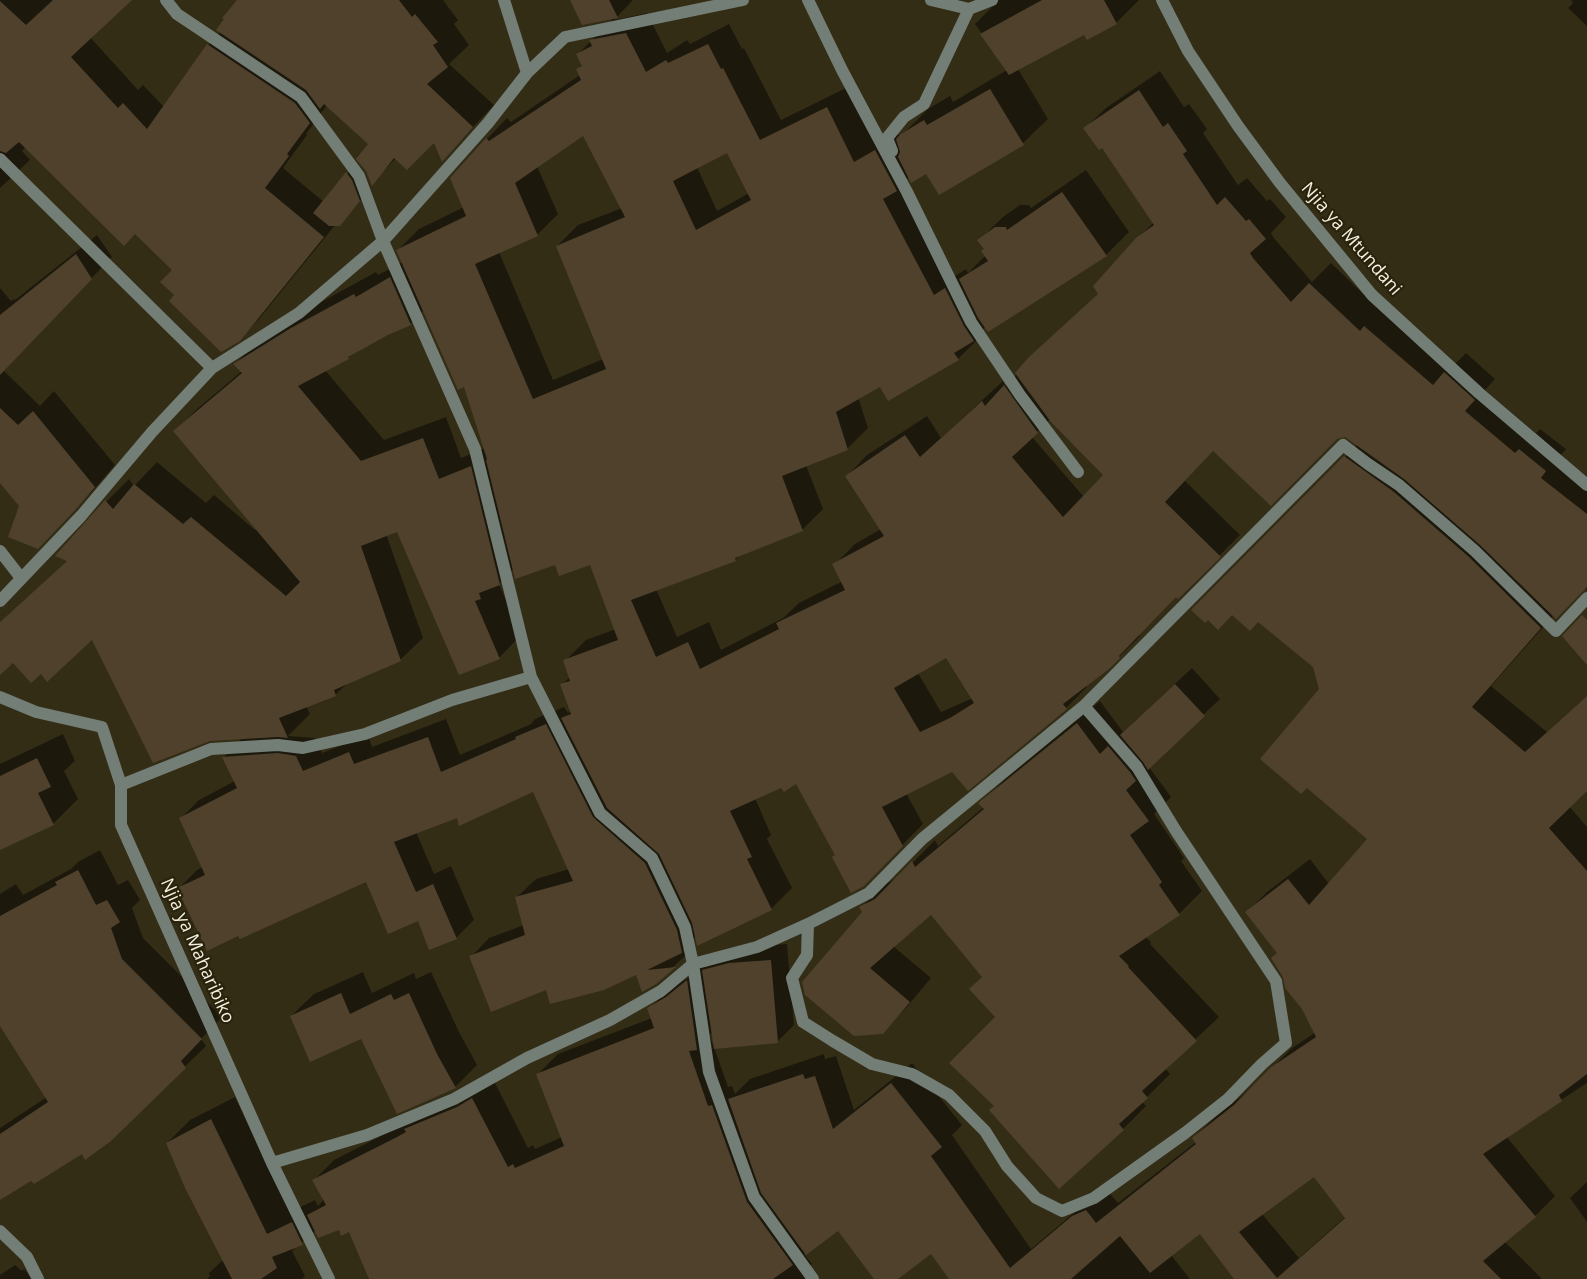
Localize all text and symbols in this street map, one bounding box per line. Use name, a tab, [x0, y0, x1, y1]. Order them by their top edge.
street label: Njia ya Mtundani	[1296, 178, 1406, 300]
street label: Njia ya Maharibiko	[155, 875, 239, 1027]

